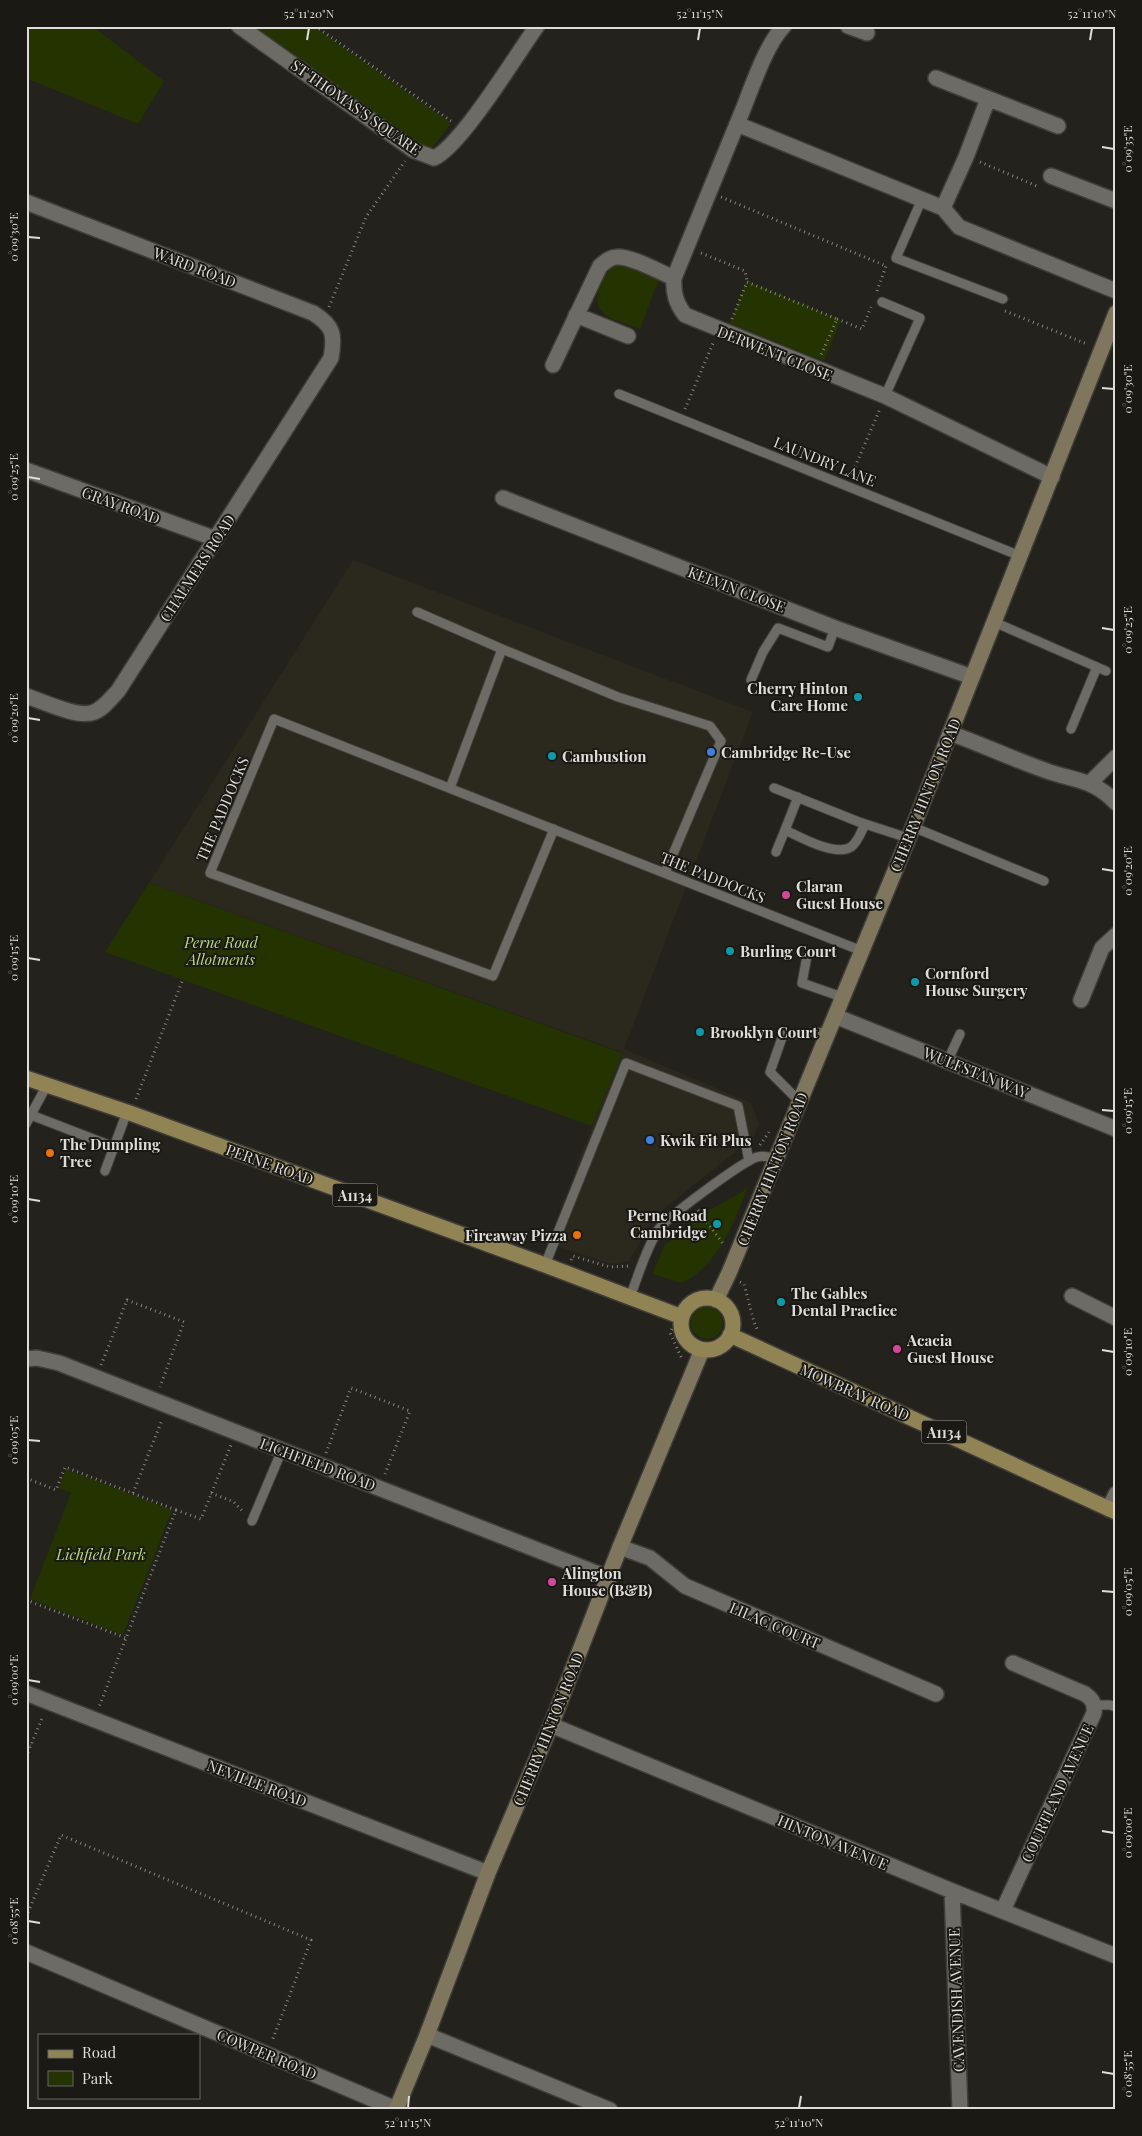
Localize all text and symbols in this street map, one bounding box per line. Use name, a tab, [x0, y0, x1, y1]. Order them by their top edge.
text: 52°11'20"N	[284, 5, 335, 21]
text: 52°11'15"N	[677, 5, 724, 21]
text: 52°11'10"N	[1068, 5, 1117, 21]
street label: ST THOMAS'S SQUARE	[287, 55, 425, 159]
text: 0°09'35"E	[1119, 125, 1135, 173]
text: 0°09'30"E	[5, 212, 21, 262]
street label: WARD ROAD	[150, 242, 239, 292]
street label: DERWENT CLOSE	[715, 321, 835, 385]
text: 0°09'30"E	[1119, 364, 1135, 414]
street label: LAUNDRY LANE	[771, 431, 879, 491]
text: 0°09'25"E	[5, 453, 21, 501]
street label: GRAY ROAD	[79, 482, 163, 528]
street label: CHALMERS ROAD	[155, 510, 239, 625]
street label: KELVIN CLOSE	[685, 561, 789, 617]
text: 0°09'25"E	[1119, 606, 1135, 654]
place label: Cherry Hinton Care Home	[747, 678, 849, 715]
marker: Cherry Hinton Care Home	[852, 691, 864, 703]
text: 0°09'20"E	[5, 693, 21, 743]
street label: CHERRY HINTON ROAD	[885, 715, 965, 875]
place label: Cambridge Re-Use	[721, 742, 852, 762]
place label: Cambustion	[562, 746, 647, 766]
marker: Cambridge Re-Use	[705, 746, 717, 758]
marker: Cambustion	[546, 750, 558, 762]
street label: THE PADDOCKS	[191, 754, 253, 864]
text: 0°09'20"E	[1119, 846, 1135, 896]
street label: THE PADDOCKS	[657, 847, 769, 907]
place label: Claran Guest House	[796, 876, 883, 913]
marker: Claran Guest House	[780, 889, 792, 901]
park label: Perne Road Allotments	[183, 932, 259, 969]
text: 0°09'15"E	[5, 935, 21, 981]
place label: Burling Court	[740, 941, 837, 961]
marker: Burling Court	[724, 945, 736, 957]
place label: Cornford House Surgery	[925, 963, 1028, 1000]
marker: Cornford House Surgery	[909, 976, 921, 988]
place label: Brooklyn Court	[710, 1022, 818, 1042]
marker: Brooklyn Court	[694, 1026, 706, 1038]
street label: WULFSTAN WAY	[920, 1042, 1031, 1102]
text: 0°09'15"E	[1119, 1088, 1135, 1134]
street label: CHERRY HINTON ROAD	[732, 1089, 812, 1249]
place label: Kwik Fit Plus	[660, 1130, 751, 1150]
place label: The Dumpling Tree	[60, 1134, 161, 1171]
marker: Kwik Fit Plus	[644, 1134, 656, 1146]
street label: PERNE ROAD	[224, 1139, 317, 1189]
marker: The Dumpling Tree	[44, 1147, 56, 1159]
text: 0°09'10"E	[5, 1175, 21, 1223]
road number: A1134	[332, 1184, 378, 1206]
place label: Perne Road Cambridge	[627, 1205, 707, 1242]
marker: Perne Road Cambridge	[711, 1218, 723, 1230]
place label: Fireaway Pizza	[465, 1225, 567, 1245]
marker: Fireaway Pizza	[571, 1229, 583, 1241]
place label: The Gables Dental Practice	[791, 1283, 898, 1320]
marker: The Gables Dental Practice	[775, 1296, 787, 1308]
text: 0°09'10"E	[1119, 1328, 1135, 1376]
place label: Acacia Guest House	[906, 1330, 994, 1367]
marker: Acacia Guest House	[891, 1343, 903, 1355]
street label: MOWBRAY ROAD	[797, 1359, 913, 1425]
text: 0°09'05"E	[5, 1416, 21, 1464]
road number: A1134	[922, 1420, 966, 1444]
street label: LICHFIELD ROAD	[257, 1433, 379, 1495]
park label: Lichfield Park	[55, 1544, 146, 1564]
place label: Alington House (B&B)	[561, 1563, 653, 1600]
text: 0°09'05"E	[1119, 1568, 1135, 1616]
marker: Alington House (B&B)	[546, 1576, 558, 1588]
street label: LILAC COURT	[727, 1597, 823, 1653]
street label: CHERRY HINTON ROAD	[508, 1649, 588, 1809]
text: 0°09'00"E	[5, 1655, 21, 1705]
street label: COURTLAND AVENUE	[1016, 1721, 1098, 1865]
street label: NEVILLE ROAD	[204, 1755, 310, 1811]
text: 0°09'00"E	[1119, 1808, 1135, 1858]
street label: HINTON AVENUE	[775, 1810, 891, 1874]
text: 0°08'55"E	[5, 1898, 21, 1944]
street label: CAVENDISH AVENUE	[943, 1928, 969, 2072]
street label: COWPER ROAD	[214, 2024, 320, 2084]
legend	[38, 2034, 200, 2098]
text: Road	[82, 2042, 116, 2062]
text: 0°08'55"E	[1119, 2051, 1135, 2097]
text: Park	[82, 2068, 114, 2088]
text: 52°11'15"N	[385, 2114, 432, 2130]
text: 52°11'10"N	[775, 2114, 824, 2130]

